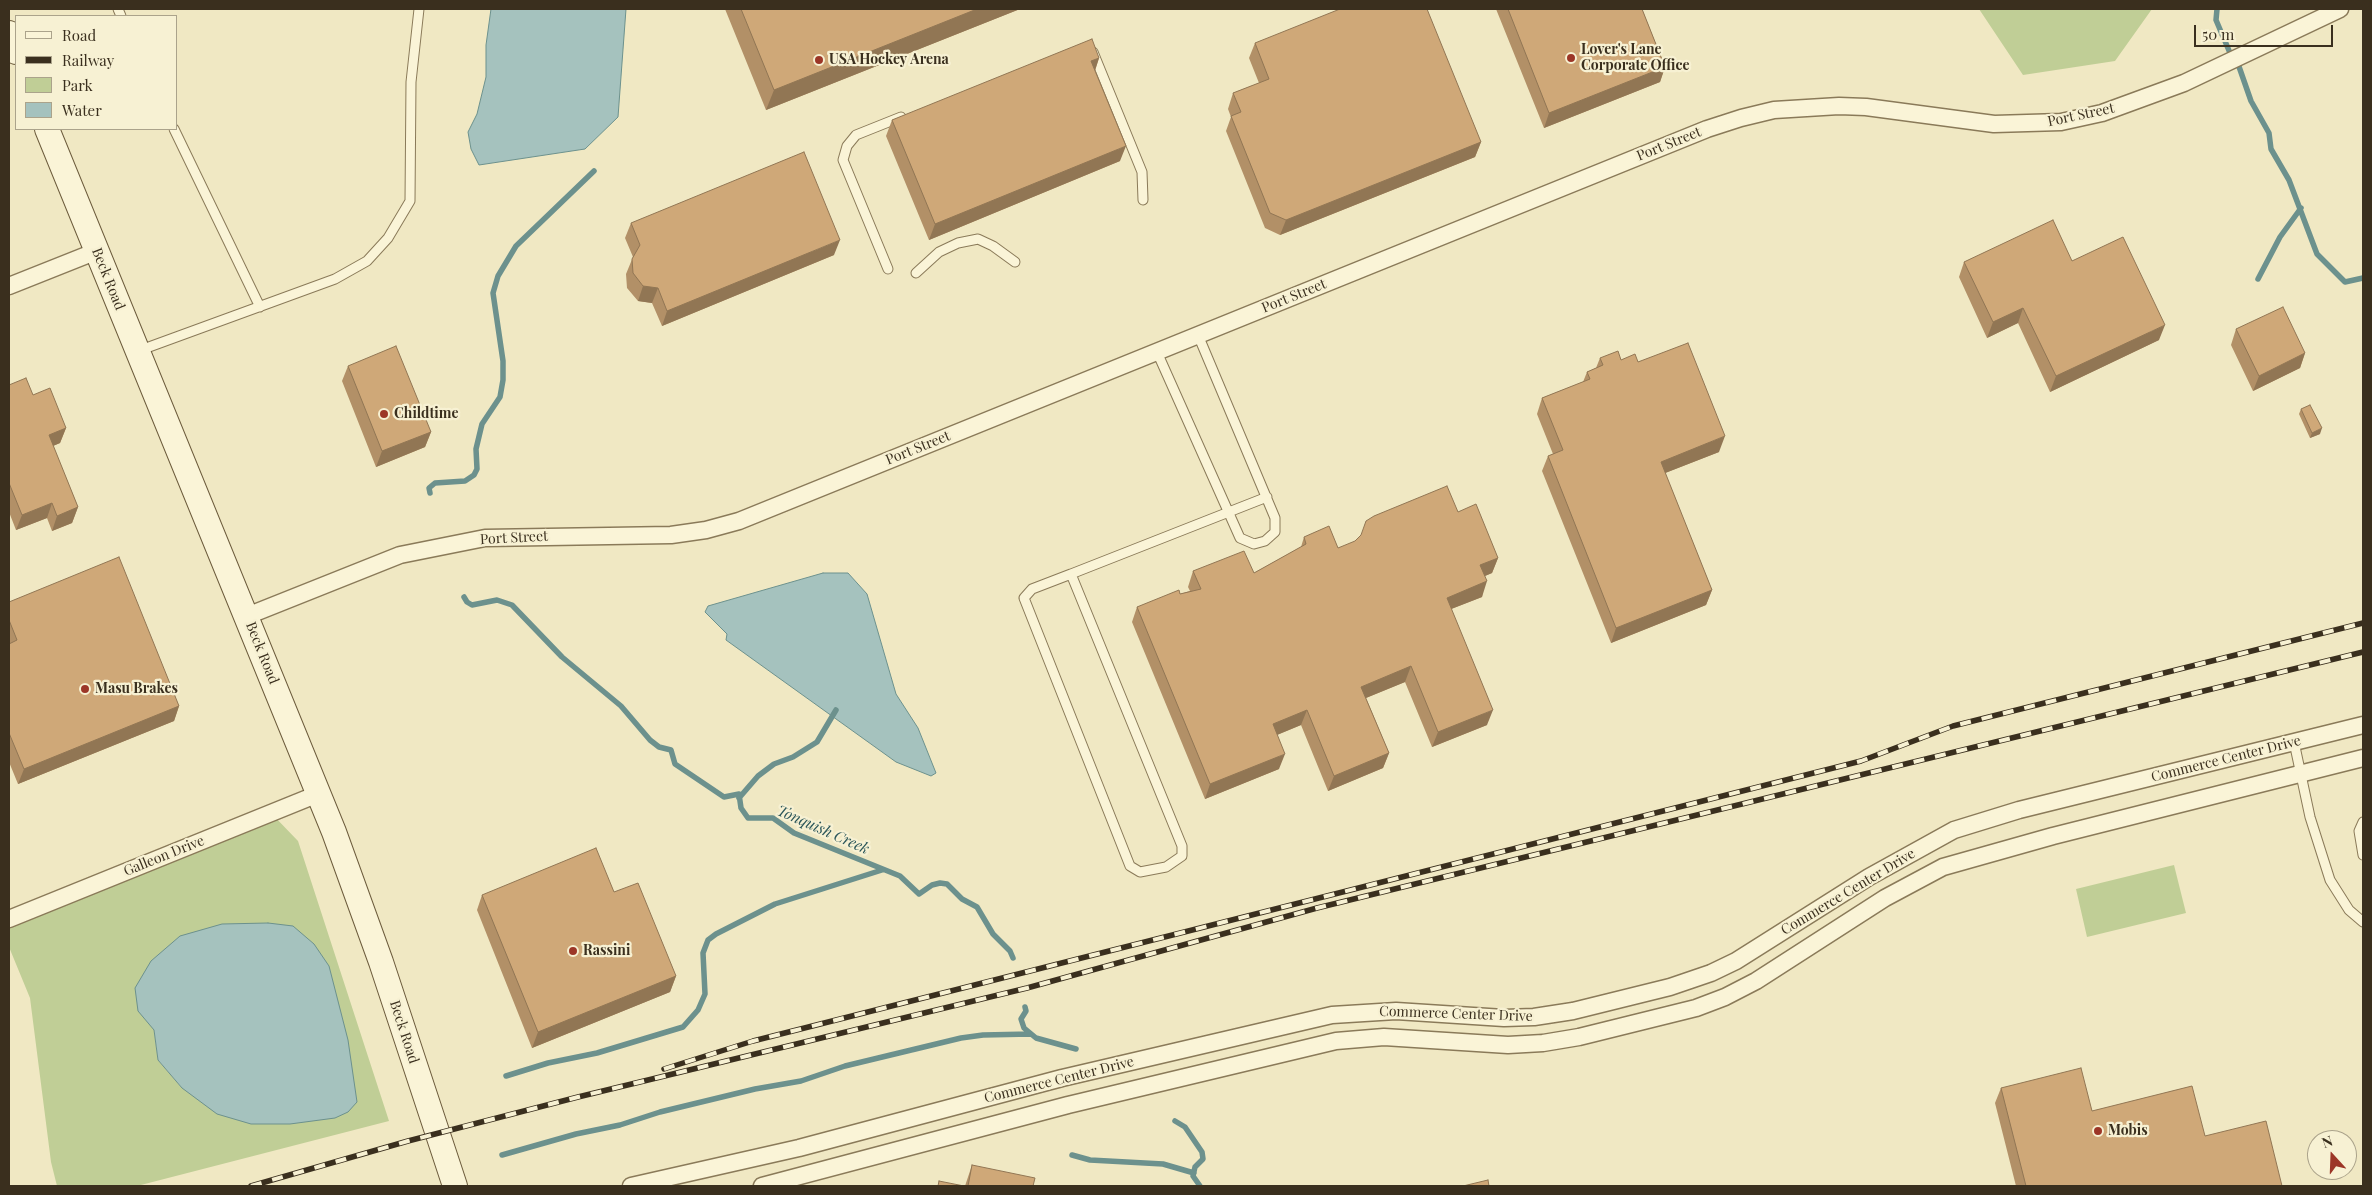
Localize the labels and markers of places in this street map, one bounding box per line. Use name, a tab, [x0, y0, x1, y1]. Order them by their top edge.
place label: Lover's Lane Corporate Office	[1581, 42, 1690, 74]
place label: USA Hockey Arena	[829, 52, 949, 68]
marker: Lover's Lane Corporate Office	[1565, 52, 1577, 64]
marker: USA Hockey Arena	[813, 54, 825, 66]
place label: Childtime	[394, 406, 458, 422]
marker: Childtime	[378, 408, 390, 420]
place label: Masu Brakes	[95, 681, 178, 697]
marker: Masu Brakes	[79, 683, 91, 695]
place label: Rassini	[583, 943, 630, 959]
marker: Rassini	[567, 945, 579, 957]
place label: Mobis	[2108, 1123, 2148, 1139]
marker: Mobis	[2092, 1125, 2104, 1137]

